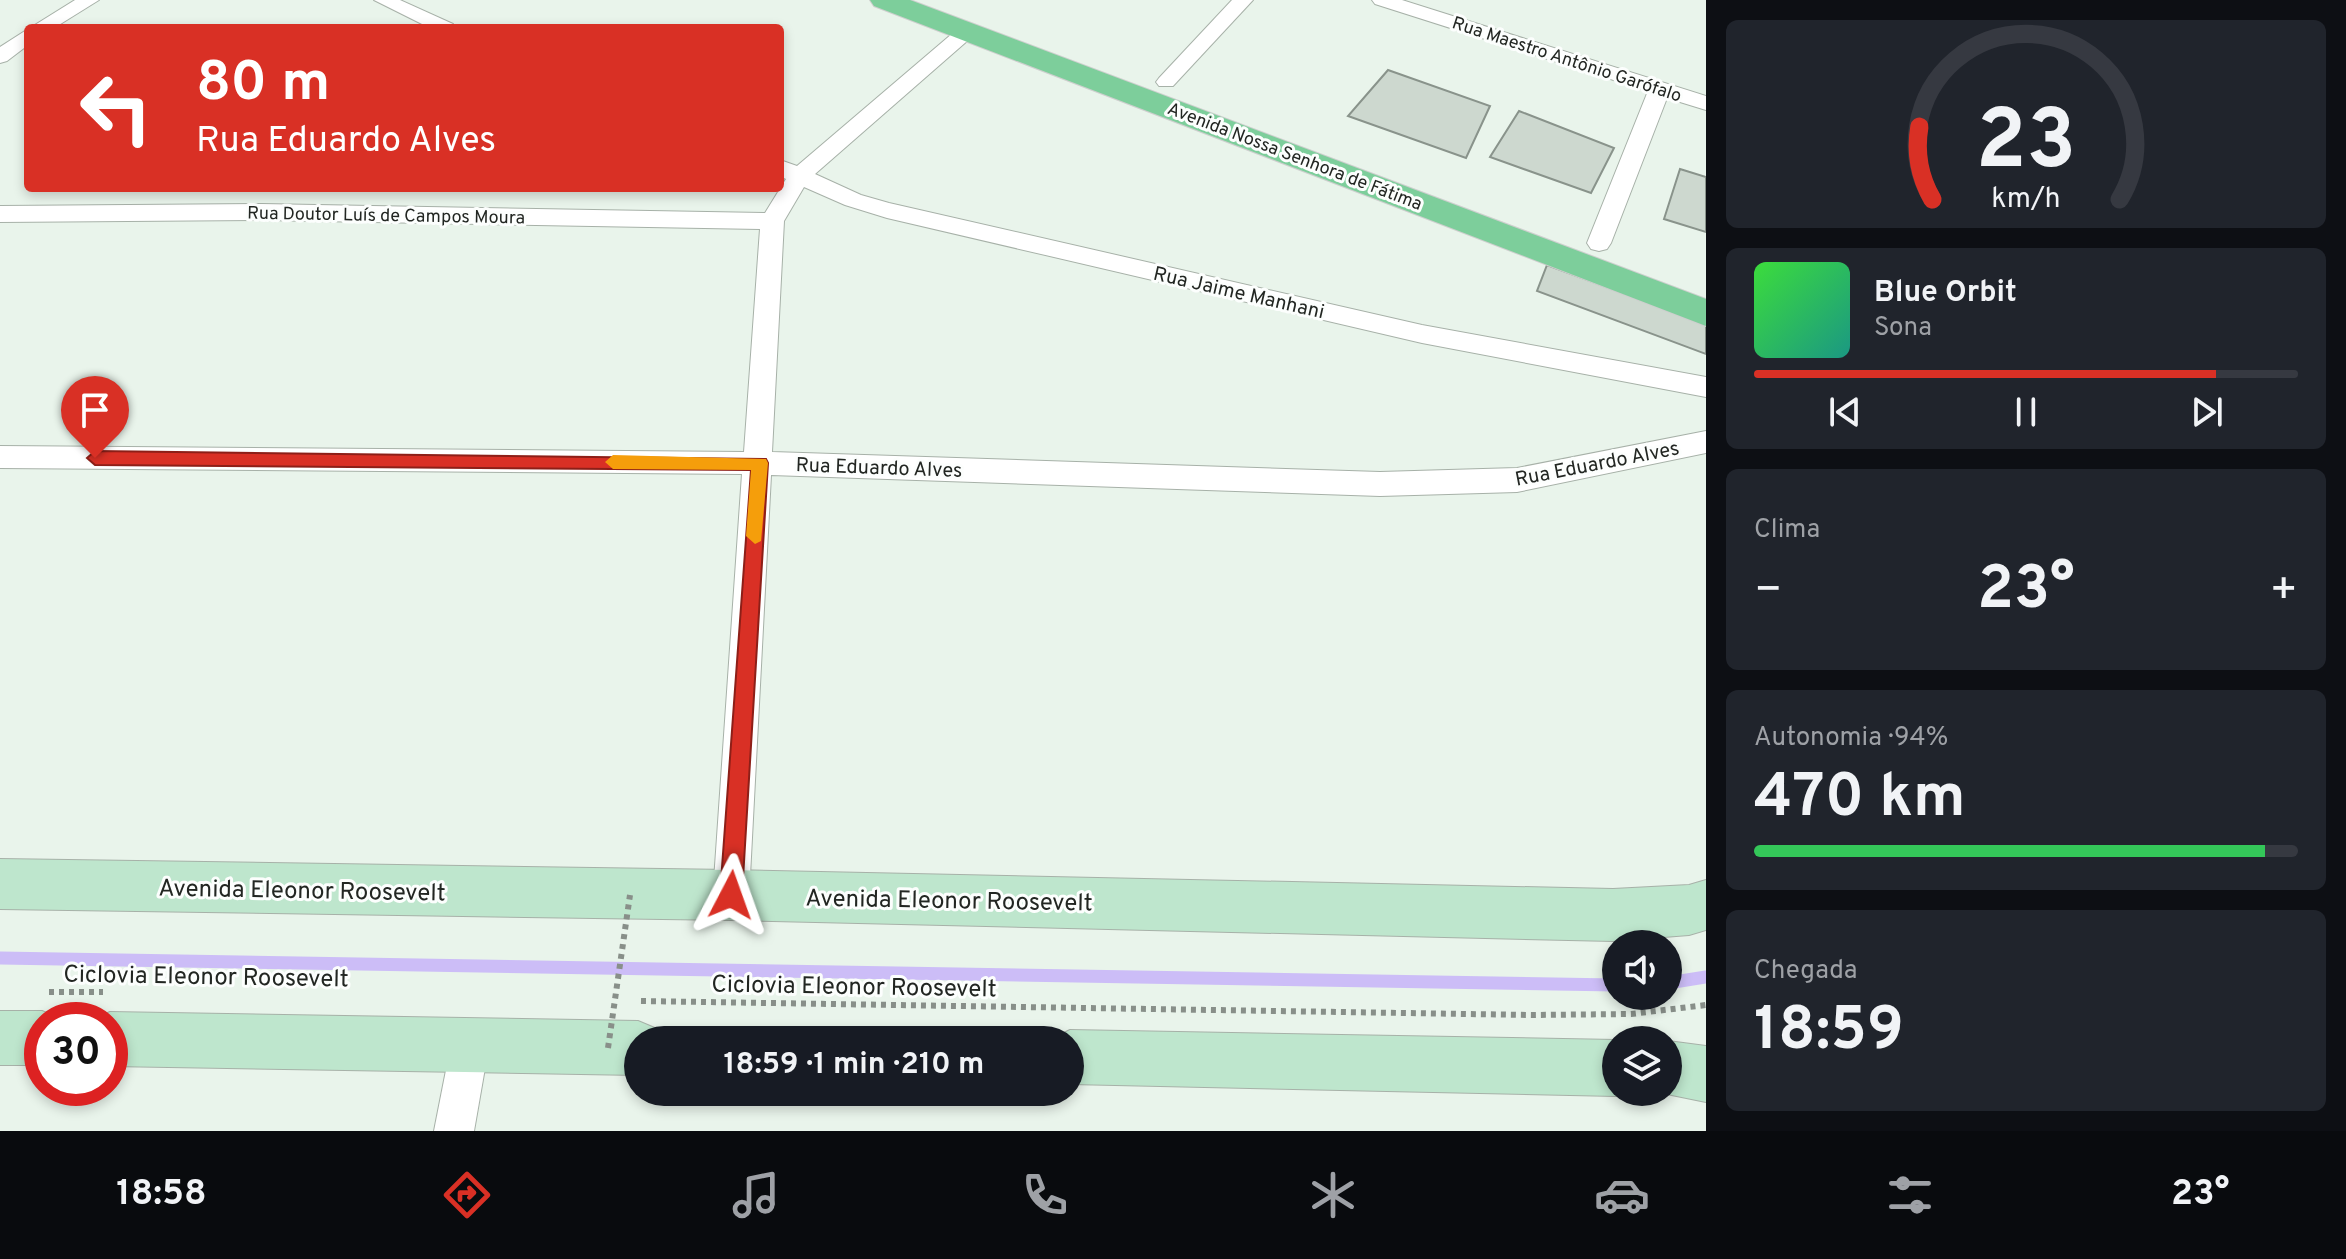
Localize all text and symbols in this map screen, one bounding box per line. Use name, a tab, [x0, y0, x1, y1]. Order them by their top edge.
street label: Rua Maestro Antônio Garófalo	[1449, 12, 1684, 108]
text: 80 m	[196, 50, 330, 120]
icon: left	[64, 56, 168, 160]
text: 23	[1976, 93, 2076, 198]
street label: Avenida Nossa Senhora de Fátima	[1164, 98, 1425, 217]
text: Rua Eduardo Alves	[196, 119, 496, 165]
text: km/h	[1991, 182, 2061, 218]
street label: Rua Doutor Luís de Campos Moura	[247, 203, 525, 230]
street label: Rua Jaime Manhani	[1150, 262, 1327, 326]
text: Blue Orbit	[1874, 275, 2017, 312]
text: Sona	[1874, 312, 1932, 345]
pin	[61, 376, 129, 458]
icon: arrive	[73, 388, 117, 432]
icon: previous	[1823, 390, 1867, 434]
icon: pause	[2004, 390, 2048, 434]
icon: next	[2185, 390, 2229, 434]
street label: Rua Eduardo Alves	[1513, 436, 1682, 494]
street label: Rua Eduardo Alves	[795, 453, 963, 485]
text: Clima	[1754, 514, 1820, 547]
text: 23°	[1977, 554, 2075, 630]
text: −	[1754, 564, 1782, 620]
text: +	[2270, 564, 2298, 620]
text: Autonomia · 94%	[1754, 722, 1948, 755]
text: 470 km	[1754, 762, 1966, 838]
position arrow	[689, 853, 773, 937]
street label: Avenida Eleonor Roosevelt	[158, 874, 446, 910]
street label: Avenida Eleonor Roosevelt	[805, 884, 1093, 920]
map controls	[1602, 930, 1682, 1106]
button: sound	[1602, 930, 1682, 1010]
text: Chegada	[1754, 955, 1857, 988]
street label: Ciclovia Eleonor Roosevelt	[63, 961, 349, 995]
street label: Ciclovia Eleonor Roosevelt	[711, 971, 997, 1005]
text: 18:59	[1754, 995, 1904, 1071]
speed limit sign: 30	[24, 1002, 128, 1106]
button: layers	[1602, 1026, 1682, 1106]
text: 18:59 · 1 min · 210 m	[724, 1047, 984, 1084]
icon: directions	[439, 1167, 495, 1223]
icon: music	[728, 1167, 784, 1223]
icon: phone	[1017, 1167, 1073, 1223]
icon: climate	[1305, 1167, 1361, 1223]
icon: car	[1594, 1167, 1650, 1223]
icon: filters	[1882, 1167, 1938, 1223]
text: 18:58	[116, 1172, 207, 1218]
text: 23°	[2171, 1172, 2230, 1218]

